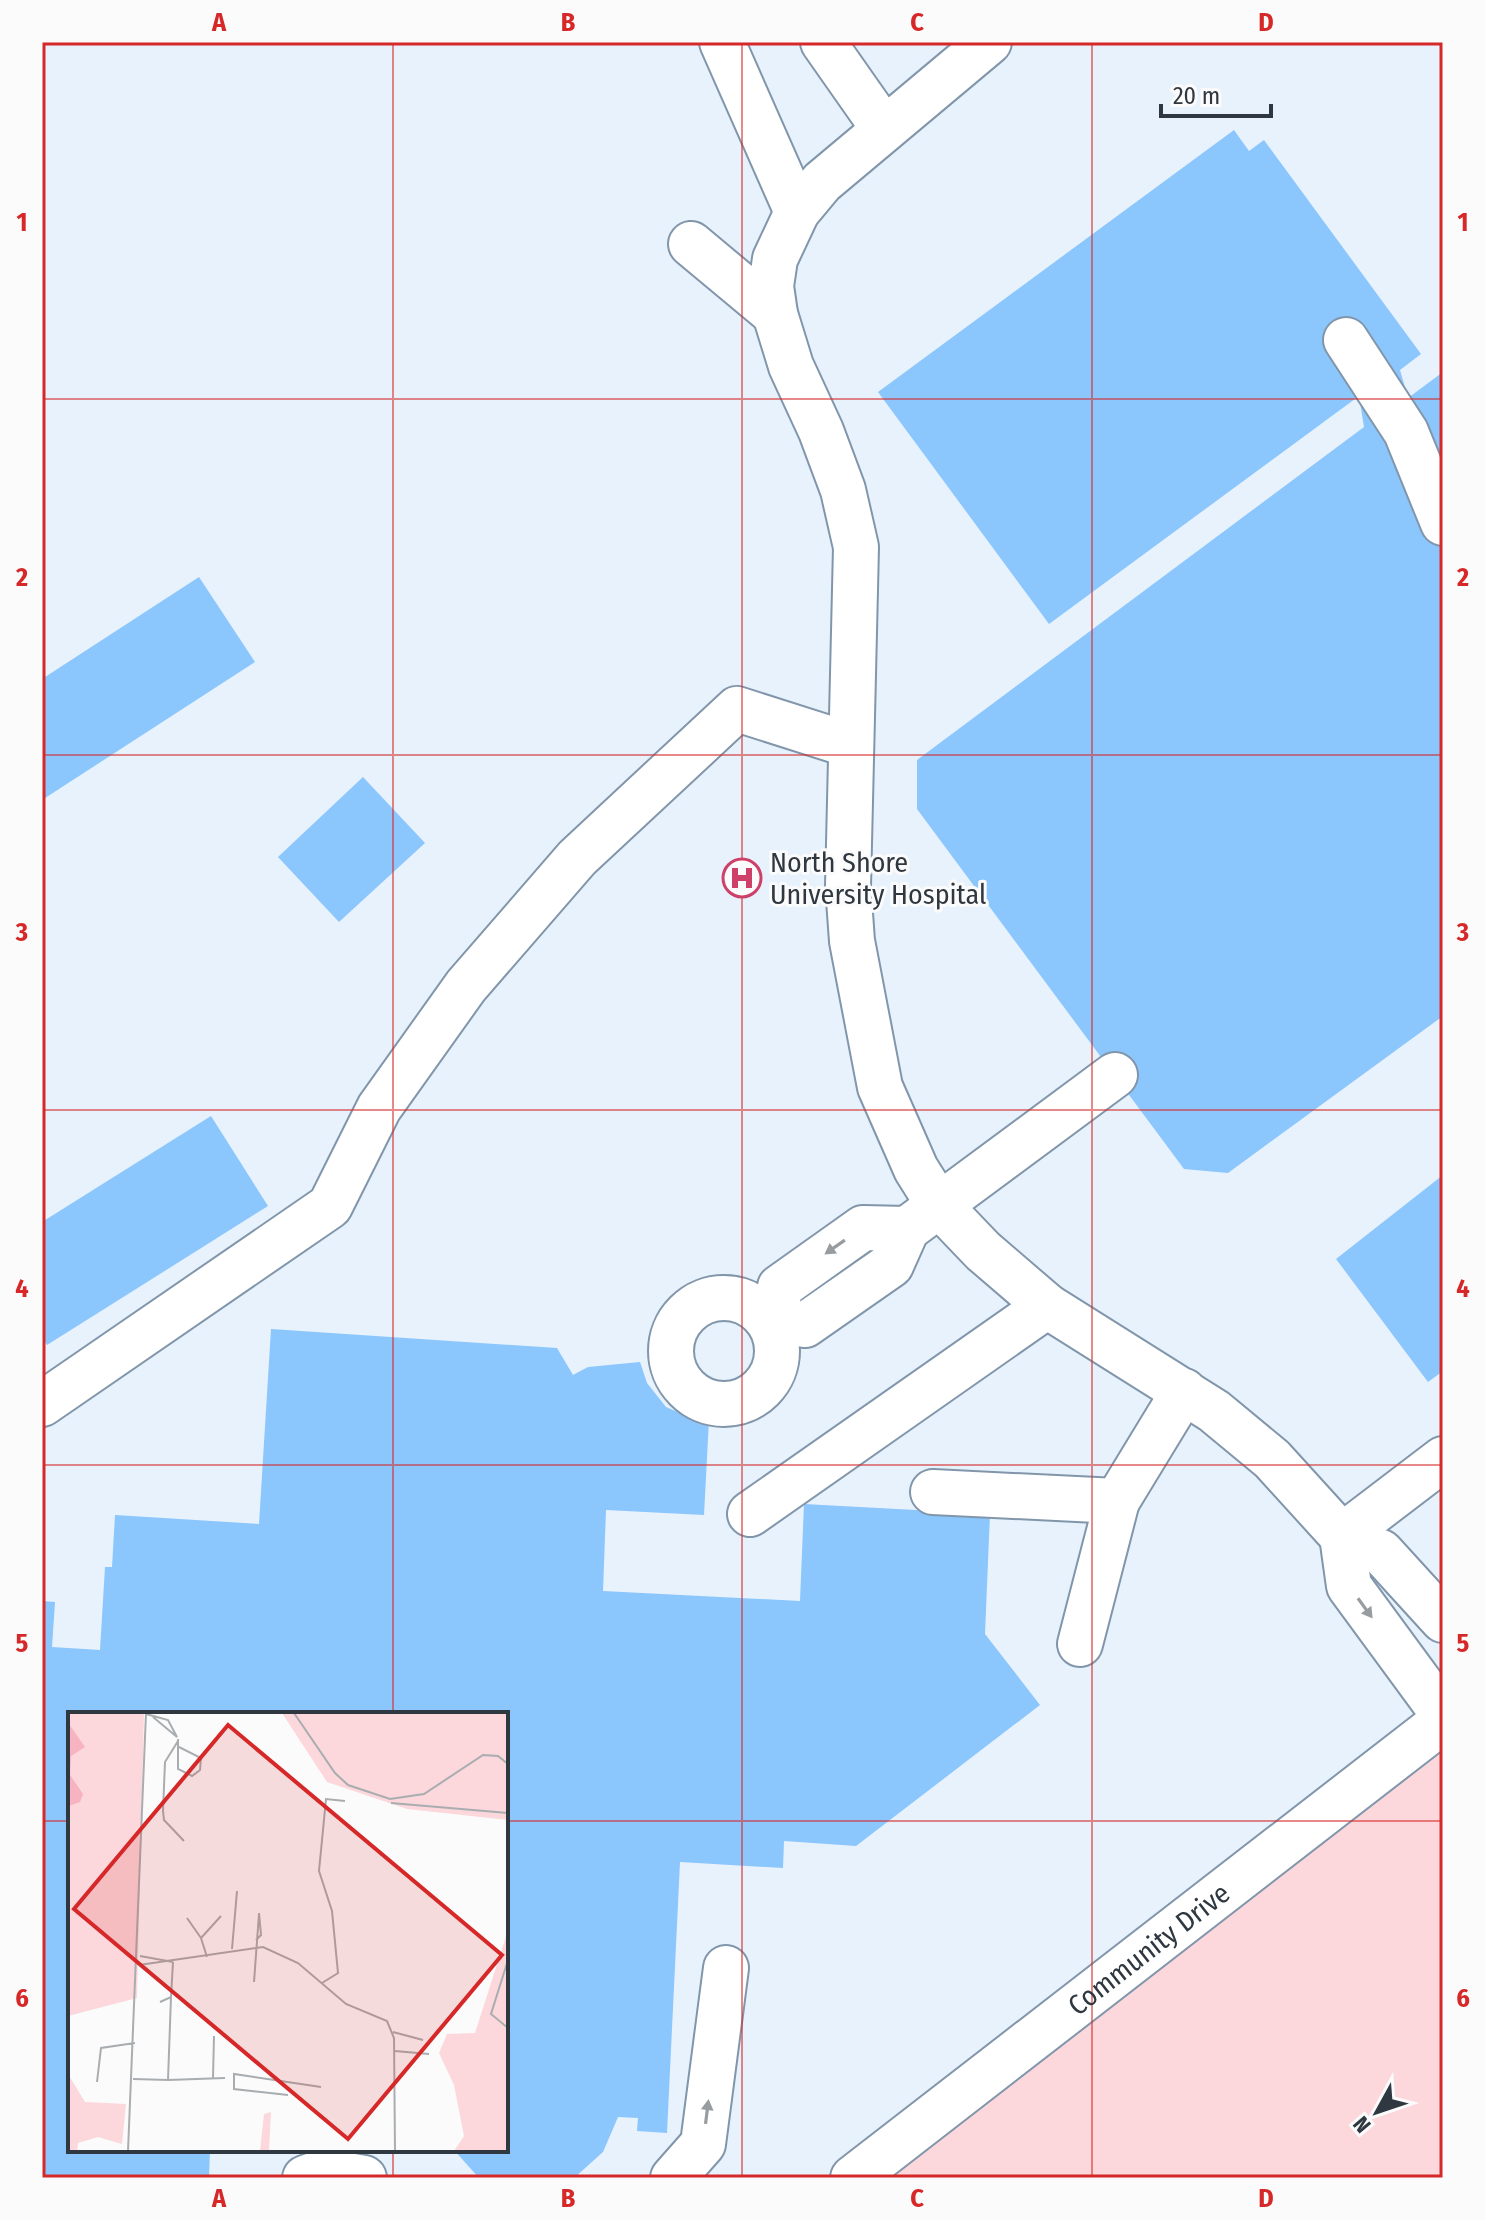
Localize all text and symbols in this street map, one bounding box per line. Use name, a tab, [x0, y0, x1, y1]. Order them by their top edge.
text: A	[211, 7, 227, 38]
text: B	[561, 7, 576, 38]
text: C	[910, 7, 924, 38]
text: D	[1258, 7, 1274, 38]
scale bar	[1161, 68, 1271, 118]
text: 20 m	[1173, 82, 1220, 110]
text: 1	[17, 207, 28, 238]
text: 1	[1458, 207, 1469, 238]
text: 2	[15, 562, 28, 593]
text: 2	[1456, 562, 1469, 593]
place label: North Shore University Hospital	[770, 846, 986, 911]
hospital icon: North Shore University Hospital	[721, 857, 763, 899]
text: 3	[15, 917, 28, 948]
text: 3	[1456, 917, 1469, 948]
one-way arrow	[825, 1239, 846, 1254]
text: 4	[15, 1273, 29, 1304]
text: 4	[1456, 1273, 1470, 1304]
one-way arrow	[1357, 1598, 1373, 1619]
text: 5	[16, 1628, 29, 1659]
text: 5	[1457, 1628, 1470, 1659]
inset map	[68, 1712, 508, 2152]
street label: Community Drive	[1061, 1876, 1236, 2022]
text: 6	[15, 1983, 29, 2014]
text: 6	[1456, 1983, 1470, 2014]
north arrow	[1337, 2072, 1417, 2152]
one-way arrow	[701, 2099, 714, 2124]
text: N	[1347, 2111, 1377, 2138]
text: A	[211, 2183, 227, 2214]
text: B	[561, 2183, 576, 2214]
text: C	[910, 2183, 924, 2214]
text: D	[1258, 2183, 1274, 2214]

